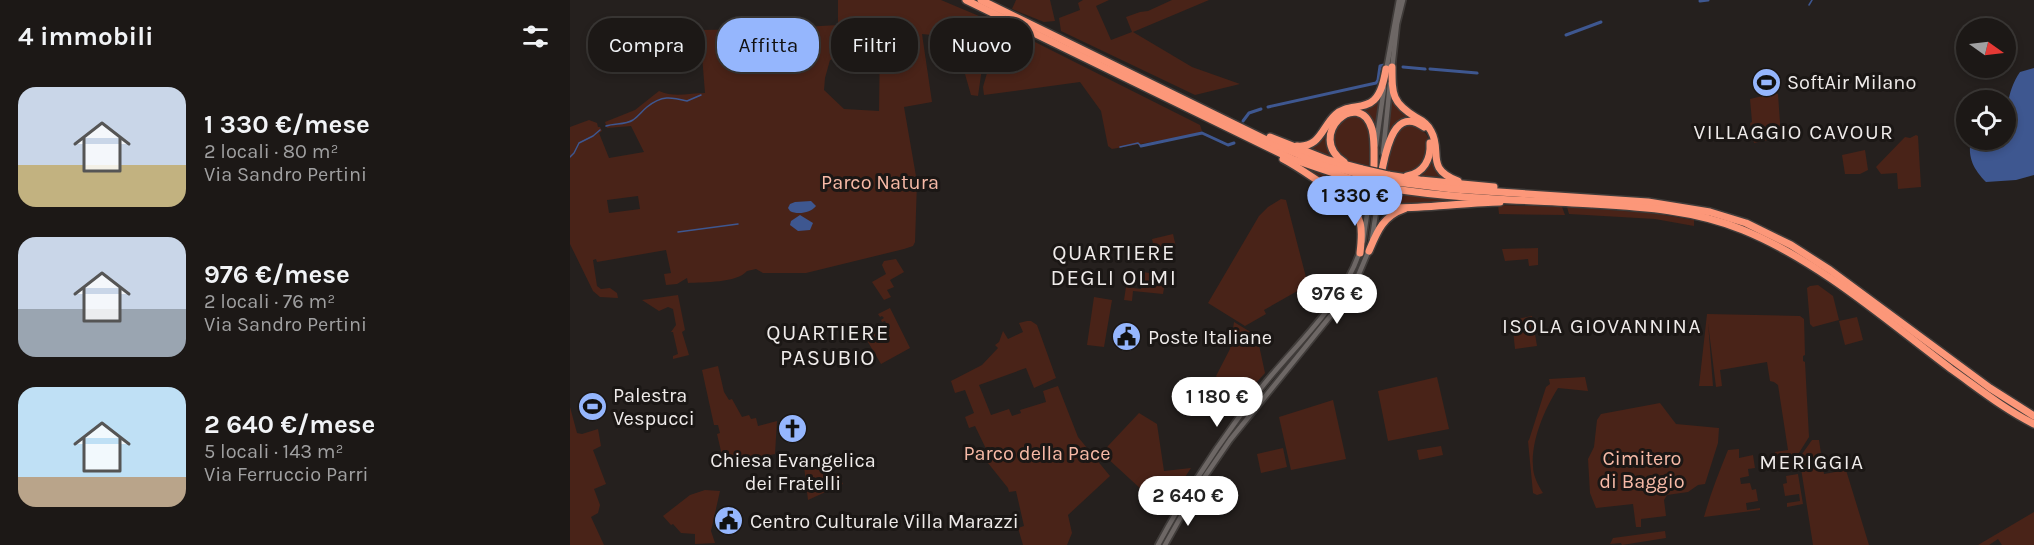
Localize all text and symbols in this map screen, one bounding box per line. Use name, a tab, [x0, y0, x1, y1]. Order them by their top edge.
chip: Compra	[588, 18, 705, 72]
chip: Affitta	[717, 18, 819, 72]
chip: Filtri	[831, 18, 918, 72]
chip: Nuovo	[930, 18, 1033, 72]
north arrow	[1956, 18, 2016, 78]
map controls	[1956, 18, 2016, 150]
icon: filters	[519, 20, 552, 53]
text: 4 immobili	[18, 21, 154, 52]
sports icon: SoftAir Milano	[1750, 66, 1782, 98]
place label: SoftAir Milano	[1787, 71, 1916, 94]
button: locate	[1956, 90, 2016, 150]
text: 1 330 €/mese	[204, 109, 370, 140]
icon: home	[66, 111, 138, 183]
district label: VILLAGGIO CAVOUR	[1694, 120, 1895, 144]
text: 2 locali · 80 m²	[204, 140, 338, 163]
text: Via Sandro Pertini	[204, 163, 367, 186]
park label: Parco Natura	[821, 171, 939, 194]
pin: 1 330 €	[1300, 176, 1410, 227]
text: 1 330 €	[1321, 184, 1389, 207]
district label: QUARTIERE DEGLI OLMI	[1050, 240, 1178, 291]
text: 976 €/mese	[204, 259, 350, 290]
icon: home	[66, 261, 138, 333]
pin: 976 €	[1295, 274, 1379, 325]
text: 976 €	[1311, 282, 1363, 305]
text: 2 locali · 76 m²	[204, 290, 335, 313]
text: Via Sandro Pertini	[204, 313, 367, 336]
district label: ISOLA GIOVANNINA	[1502, 314, 1702, 338]
district label: QUARTIERE PASUBIO	[766, 320, 890, 371]
public building icon: Poste Italiane	[1111, 321, 1143, 353]
place label: Poste Italiane	[1148, 326, 1272, 349]
pin: 1 180 €	[1162, 377, 1272, 428]
place label: Palestra Vespucci	[613, 384, 695, 430]
text: 1 180 €	[1186, 385, 1248, 408]
sports icon: Palestra Vespucci	[576, 391, 608, 423]
text: 2 640 €/mese	[204, 409, 375, 440]
icon: home	[66, 411, 138, 483]
church icon: Chiesa Evangelica dei Fratelli	[777, 413, 809, 445]
text: 5 locali · 143 m²	[204, 440, 344, 463]
park label: Parco della Pace	[963, 442, 1111, 465]
park label: Cimitero di Baggio	[1599, 447, 1685, 493]
place label: Chiesa Evangelica dei Fratelli	[710, 449, 876, 495]
district label: MERIGGIA	[1759, 450, 1865, 474]
text: Via Ferruccio Parri	[204, 463, 369, 486]
pin: 2 640 €	[1133, 476, 1243, 527]
text: 2 640 €	[1152, 484, 1224, 507]
public building icon: Centro Culturale Villa Marazzi	[713, 505, 745, 537]
place label: Centro Culturale Villa Marazzi	[750, 510, 1019, 533]

